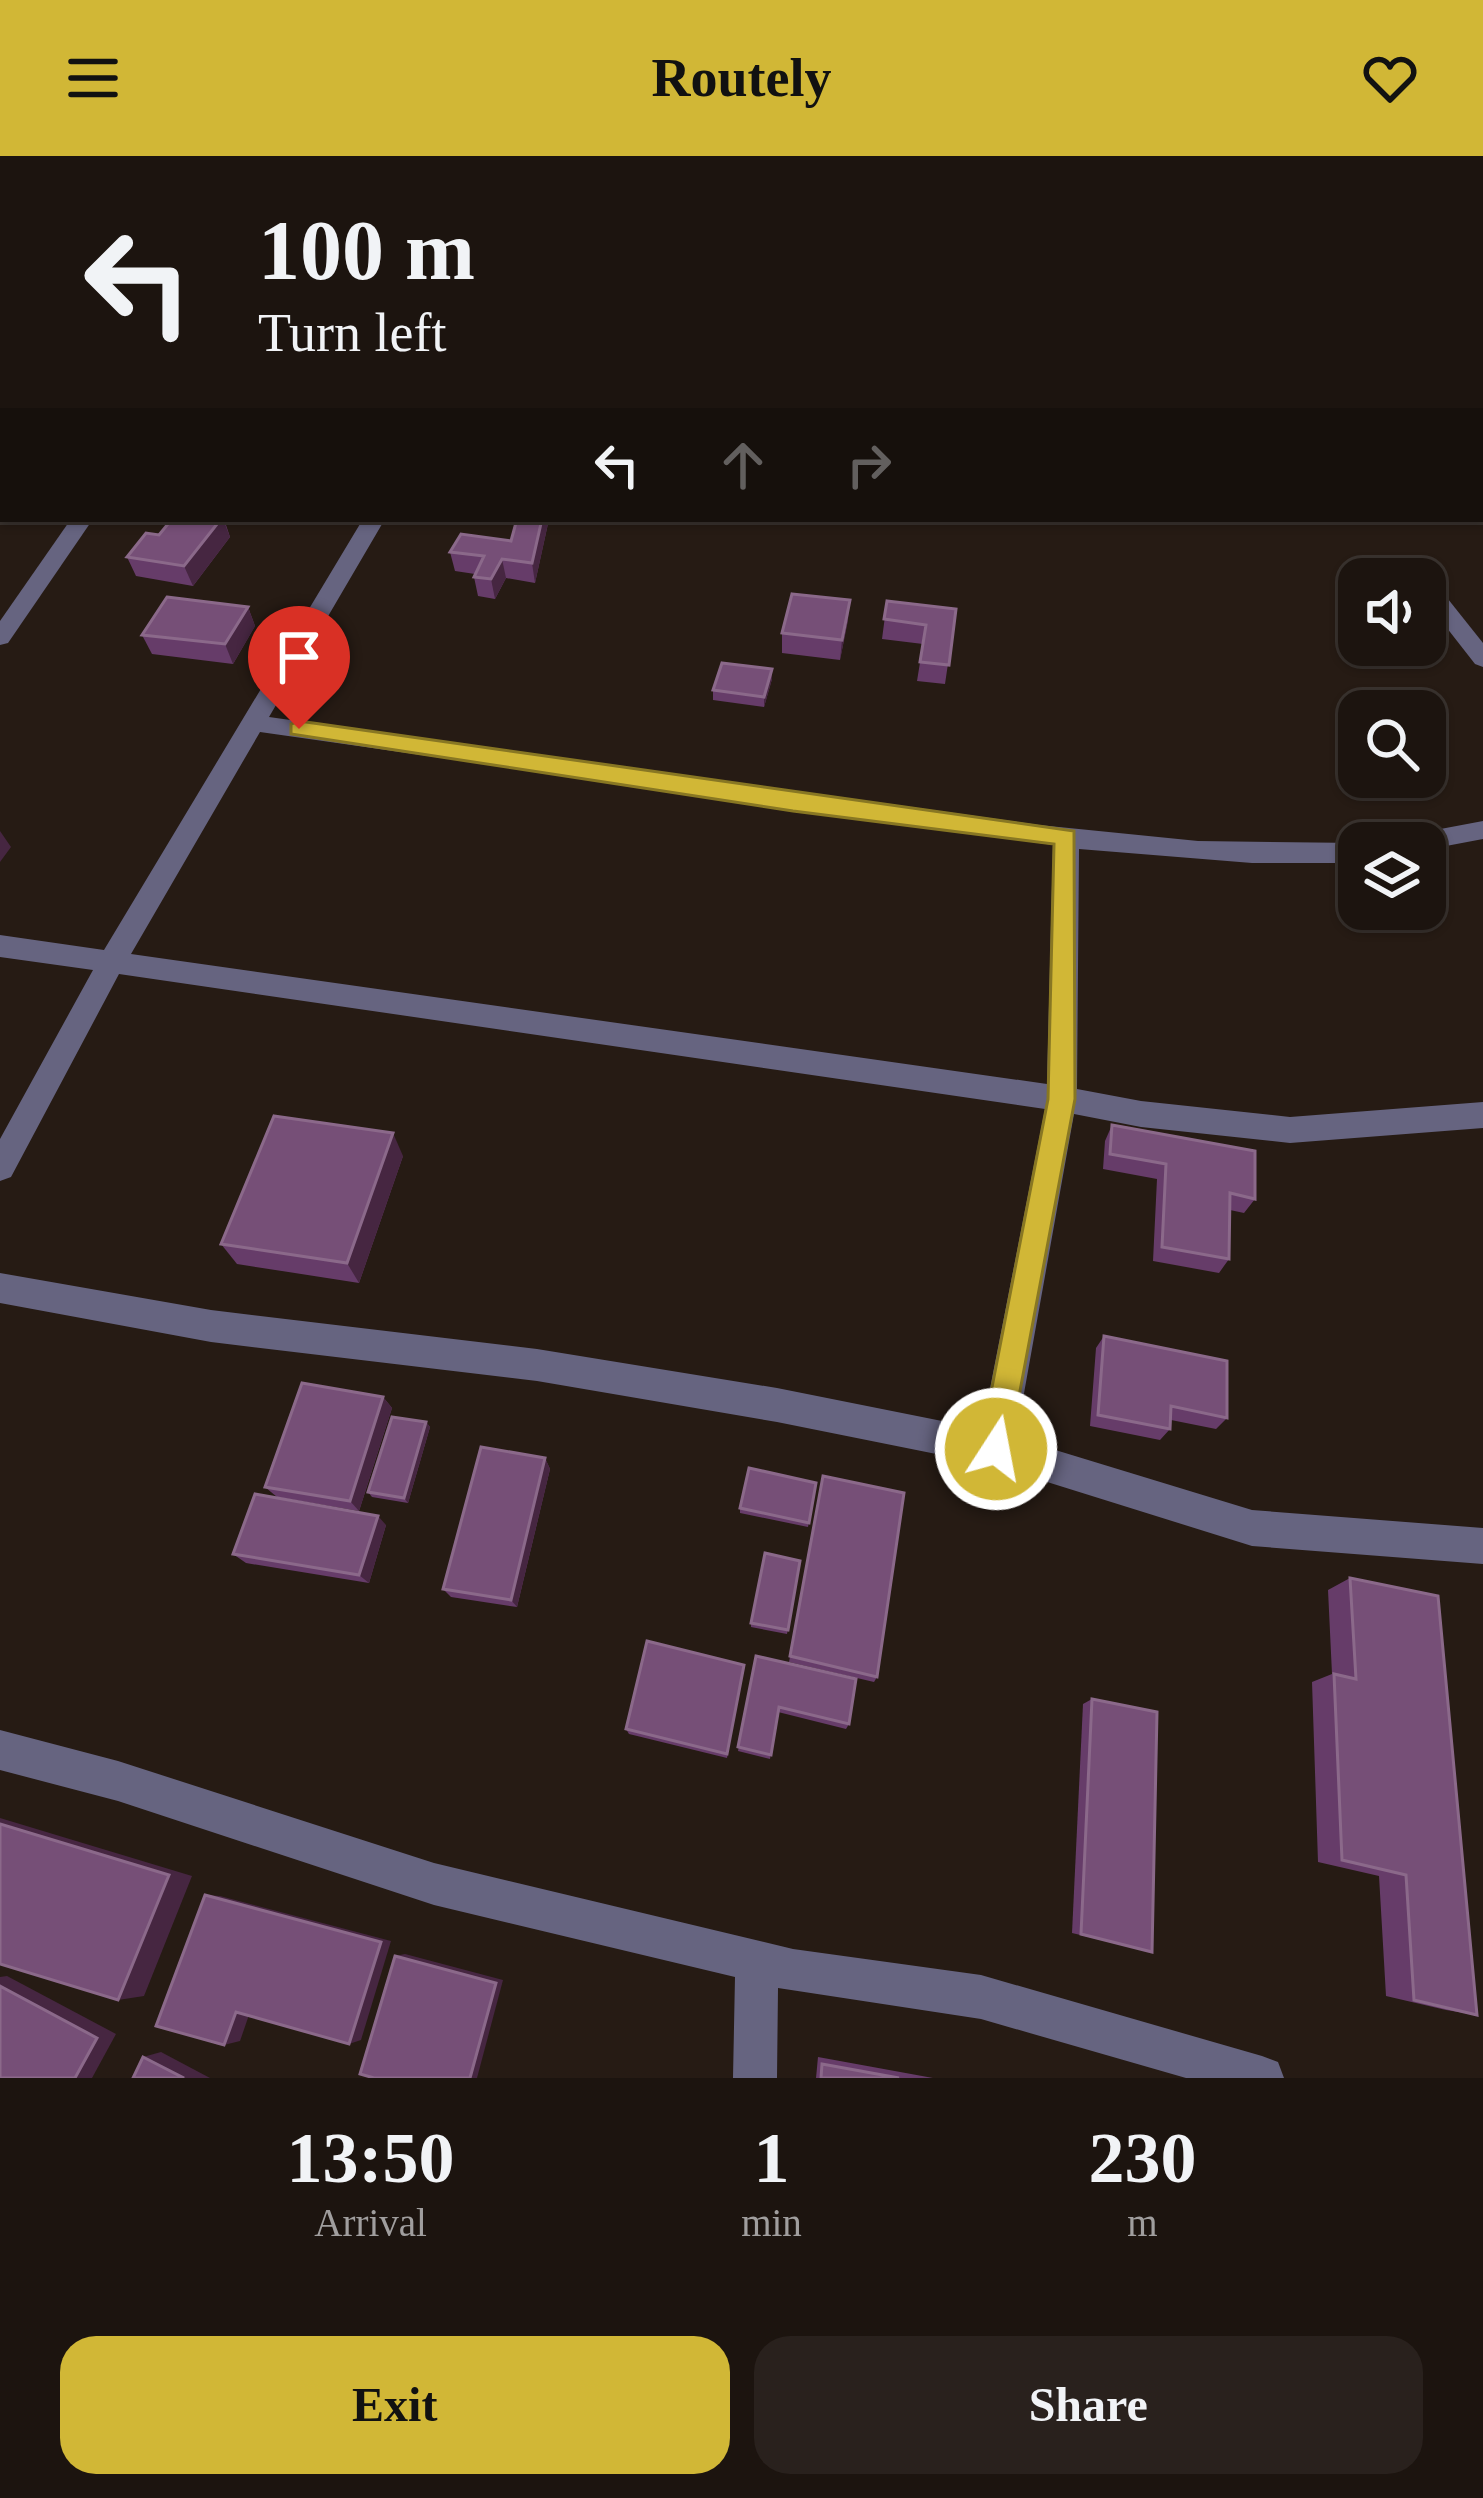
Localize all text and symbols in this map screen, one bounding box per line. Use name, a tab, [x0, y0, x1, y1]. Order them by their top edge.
icon: menu	[60, 45, 126, 111]
icon: heart	[1357, 45, 1423, 111]
text: Routely	[652, 48, 831, 108]
icon: left	[60, 204, 216, 360]
text: 100 m	[258, 204, 475, 297]
text: Turn left	[258, 303, 447, 363]
icon: left	[584, 432, 650, 498]
icon: ahead	[710, 432, 776, 498]
icon: right	[836, 432, 902, 498]
map controls	[1338, 558, 1446, 930]
button: sound	[1338, 558, 1446, 666]
pin	[248, 606, 350, 729]
icon: arrive	[266, 624, 332, 690]
button: search	[1338, 690, 1446, 798]
button: layers	[1338, 822, 1446, 930]
position arrow	[933, 1386, 1059, 1512]
text: 13:50	[287, 2118, 455, 2198]
text: 1	[753, 2118, 789, 2198]
text: 230	[1088, 2118, 1196, 2198]
text: Arrival	[314, 2201, 427, 2244]
text: min	[741, 2201, 802, 2244]
text: m	[1127, 2201, 1158, 2244]
button: Exit	[60, 2336, 730, 2474]
button: Share	[754, 2336, 1423, 2474]

